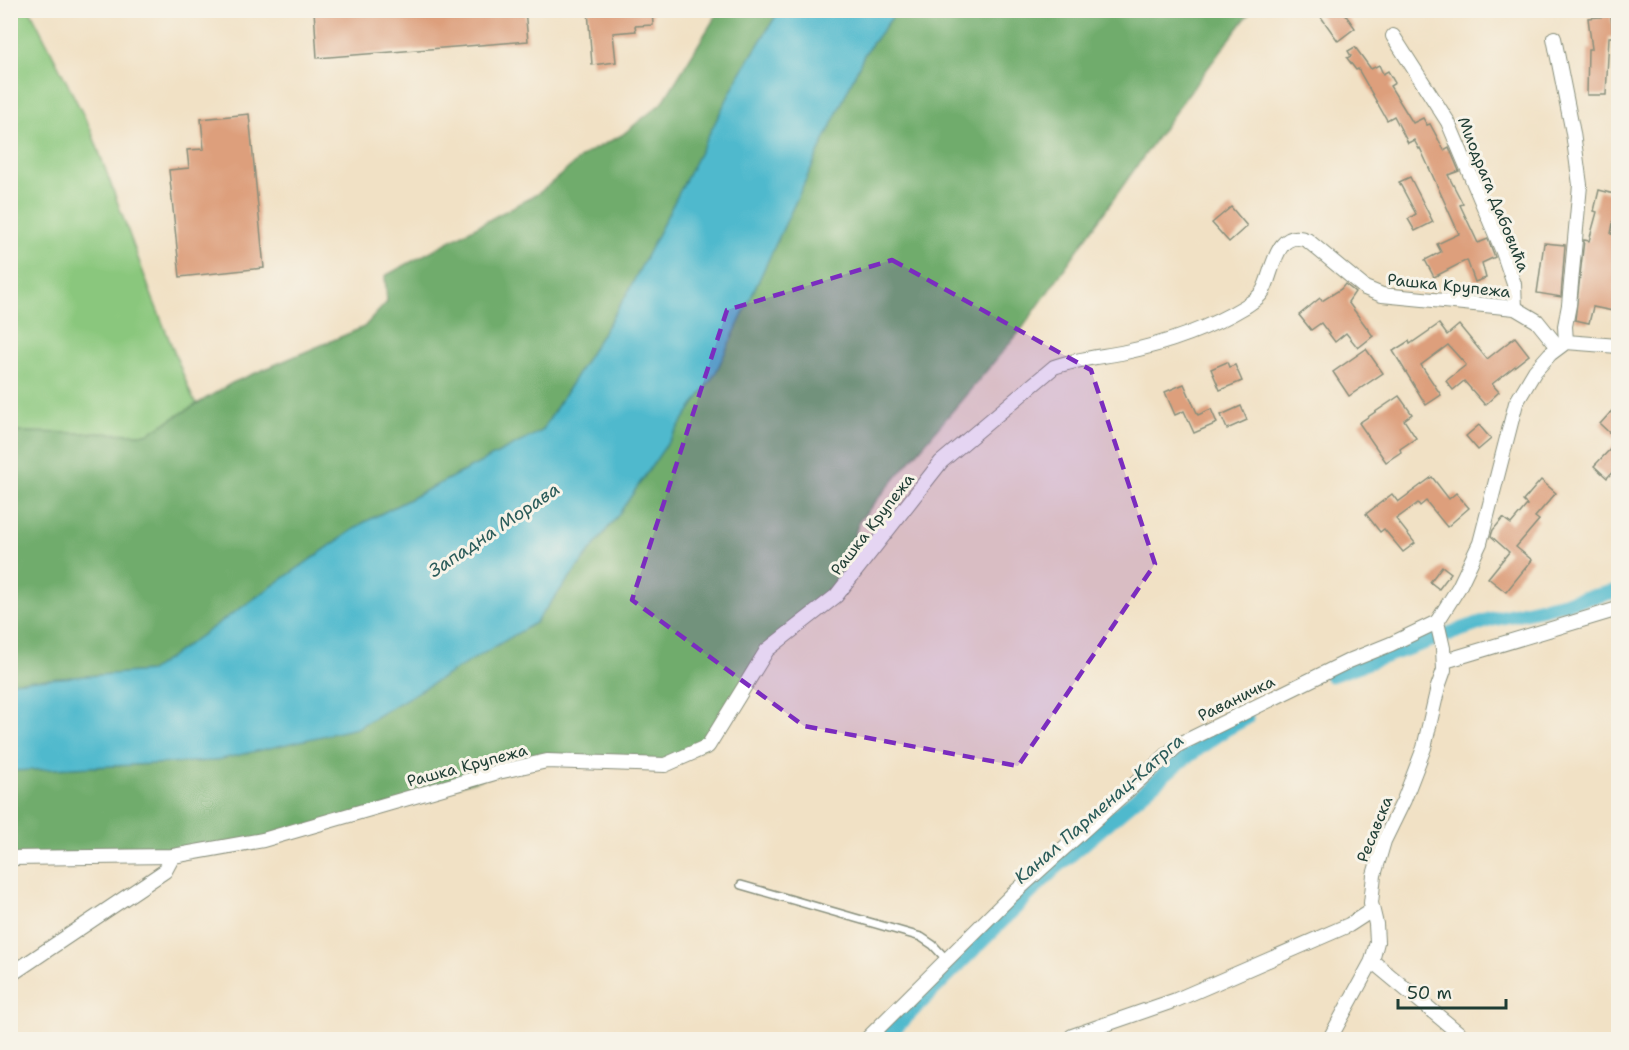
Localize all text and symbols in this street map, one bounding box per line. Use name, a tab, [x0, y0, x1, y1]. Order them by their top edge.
street label: Миодрага Дабовића	[1453, 114, 1534, 275]
street label: Рашка Крупежа	[1386, 269, 1512, 302]
street label: Рашка Крупежа	[826, 469, 919, 580]
water label: Западна Морава	[424, 477, 564, 583]
street label: Раваничка	[1194, 671, 1278, 726]
water label: Канал Парменац-Катрга	[1009, 729, 1189, 889]
street label: Рашка Крупежа	[405, 739, 530, 792]
street label: Ресавска	[1352, 793, 1397, 865]
scale bar	[1398, 972, 1506, 1010]
text: 50 m	[1407, 981, 1452, 1005]

